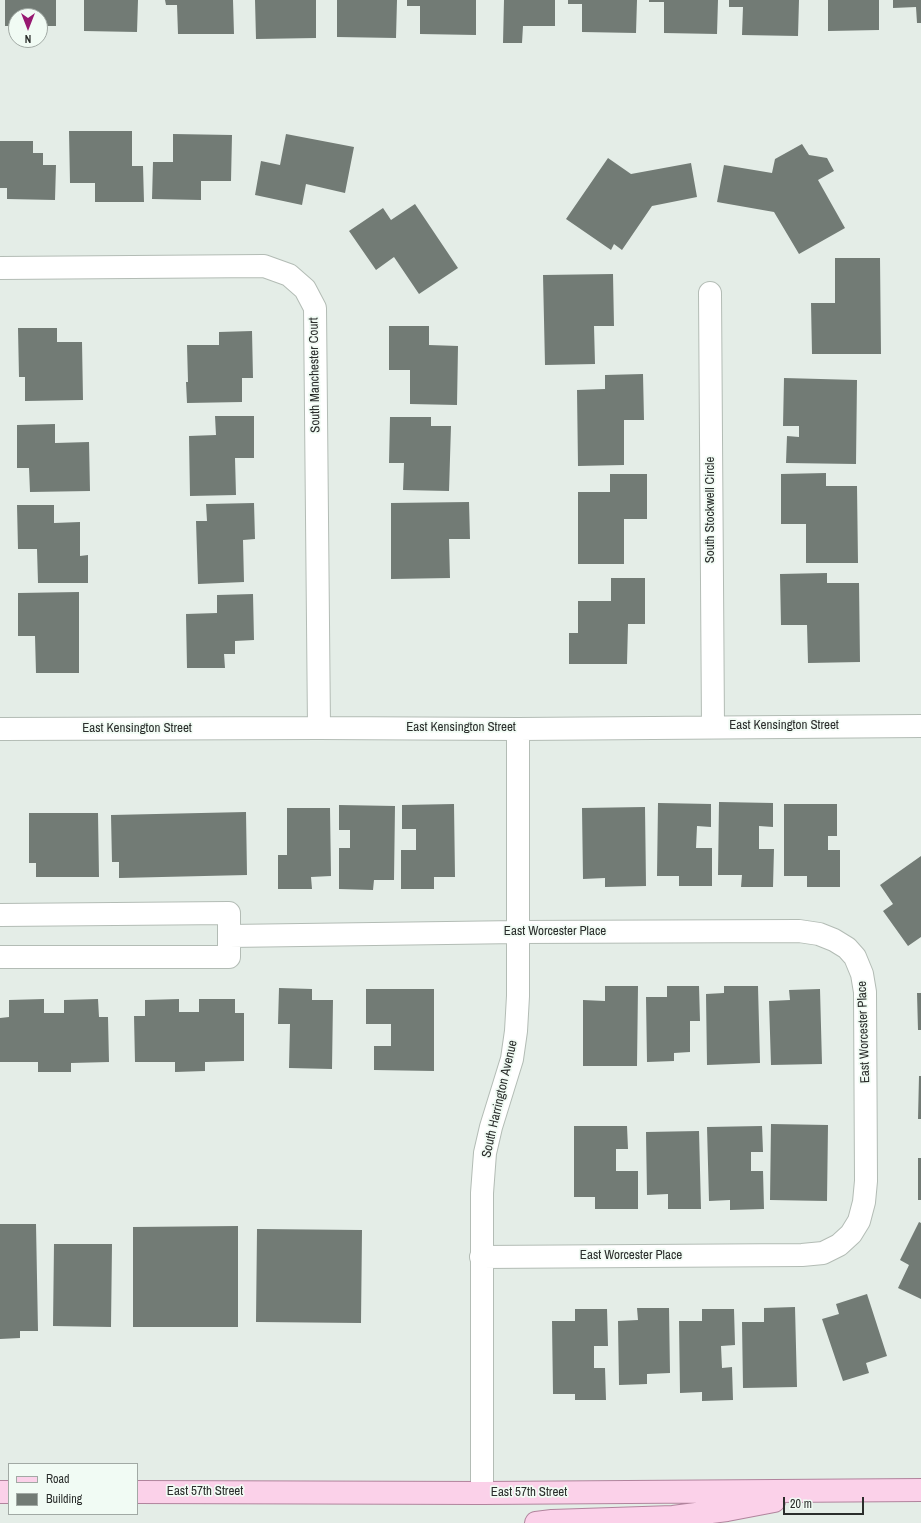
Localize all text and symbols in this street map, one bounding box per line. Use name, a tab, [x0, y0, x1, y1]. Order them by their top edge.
north arrow	[8, 8, 48, 48]
text: N	[25, 32, 31, 46]
street label: South Manchester Court	[306, 317, 324, 433]
street label: South Stockwell Circle	[703, 457, 719, 563]
street label: East Kensington Street	[729, 718, 839, 734]
street label: East Kensington Street	[406, 720, 516, 736]
street label: East Kensington Street	[82, 721, 192, 737]
street label: East Worcester Place	[504, 924, 606, 940]
street label: East Worcester Place	[854, 981, 874, 1083]
street label: South Harrington Avenue	[479, 1039, 521, 1159]
street label: East Worcester Place	[580, 1248, 682, 1264]
legend	[8, 1463, 138, 1515]
text: Road	[46, 1471, 70, 1487]
street label: East 57th Street	[167, 1484, 243, 1500]
street label: East 57th Street	[491, 1485, 567, 1501]
scale bar	[785, 1489, 866, 1515]
text: Building	[46, 1491, 82, 1507]
text: 20 m	[790, 1496, 812, 1512]

